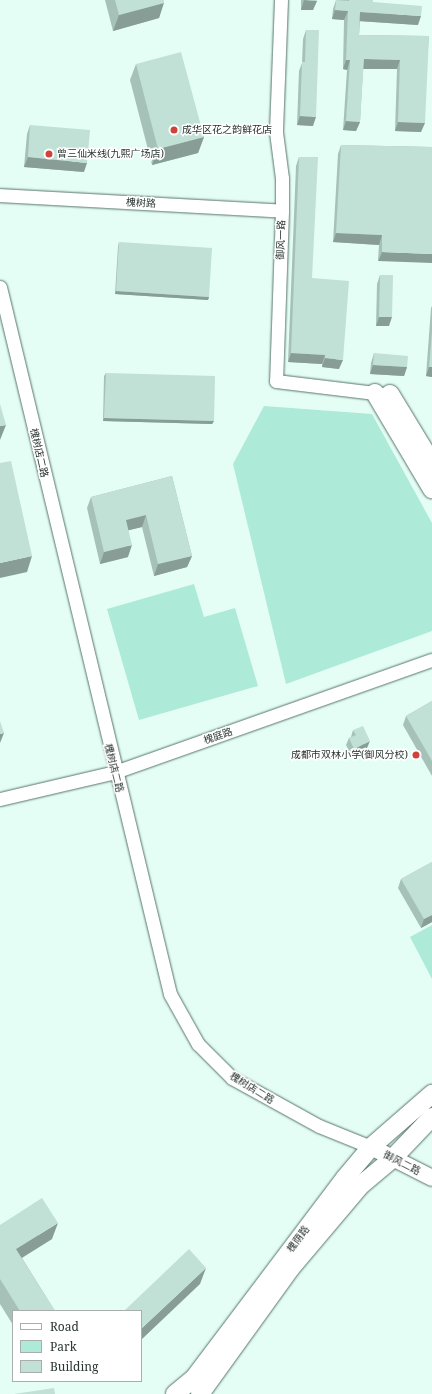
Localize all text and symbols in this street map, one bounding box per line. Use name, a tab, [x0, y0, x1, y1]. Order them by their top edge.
place label: 成华区花之韵鲜花店	[182, 124, 272, 136]
marker: 成华区花之韵鲜花店	[169, 125, 179, 135]
place label: 曾三仙米线(九熙广场店)	[57, 148, 164, 160]
marker: 曾三仙米线(九熙广场店)	[44, 149, 54, 159]
street label: 槐树路	[126, 196, 156, 210]
street label: 御风一路	[274, 220, 288, 260]
street label: 槐树店二路	[28, 427, 50, 479]
street label: 槐庭路	[202, 725, 234, 747]
street label: 槐树店二路	[102, 742, 126, 794]
place label: 成都市双林小学(御风分校)	[291, 749, 408, 761]
marker: 成都市双林小学(御风分校)	[411, 750, 421, 760]
street label: 槐树店二路	[228, 1070, 276, 1106]
street label: 御风二路	[381, 1149, 423, 1177]
street label: 槐荫路	[284, 1223, 312, 1255]
legend	[12, 1310, 142, 1382]
text: Road	[50, 1318, 79, 1335]
text: Park	[50, 1338, 77, 1355]
text: Building	[50, 1358, 98, 1375]

